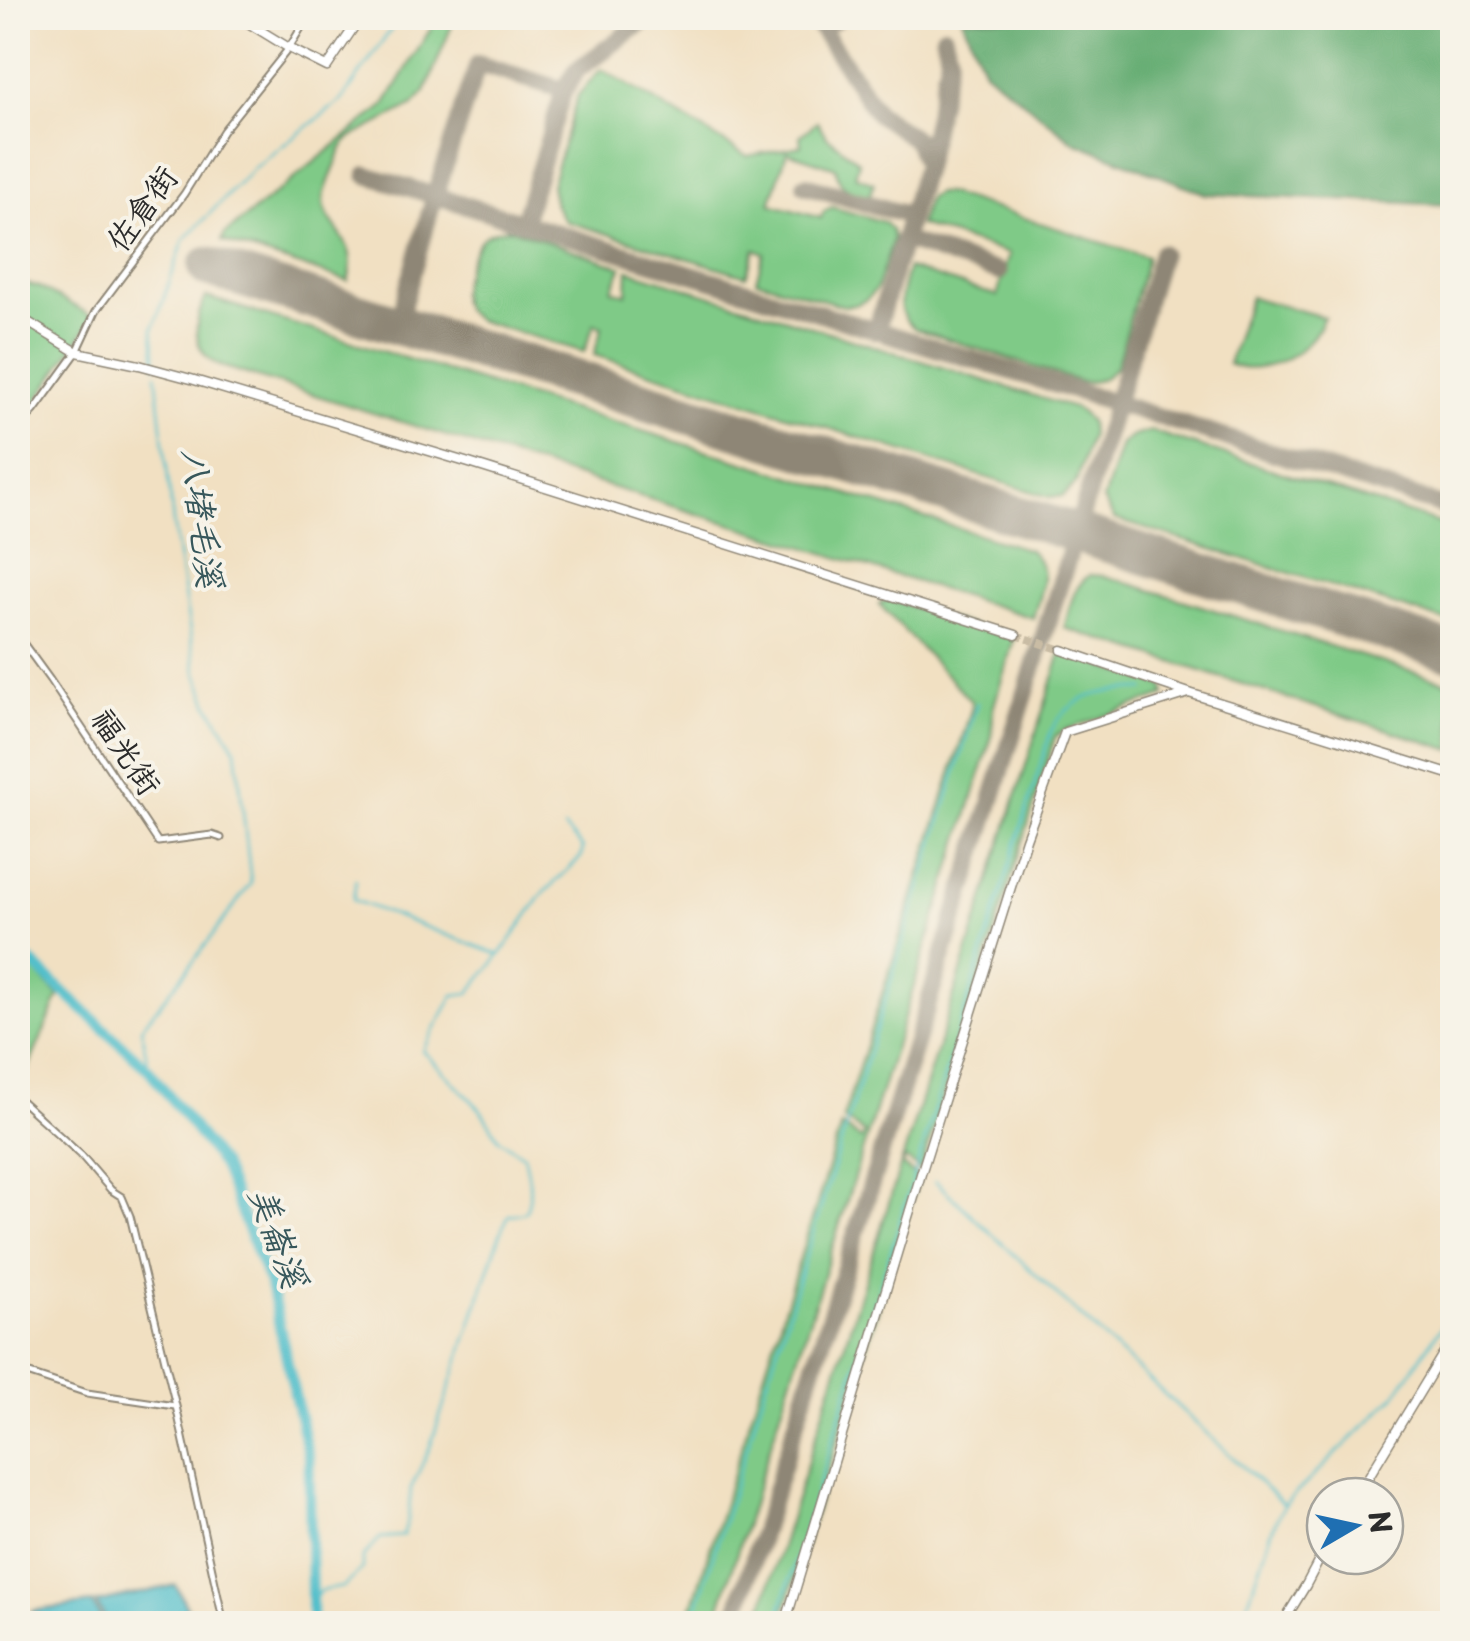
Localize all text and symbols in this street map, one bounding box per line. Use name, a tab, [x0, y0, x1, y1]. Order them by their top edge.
street label: 佐倉街	[93, 155, 188, 261]
water label: 八堵毛溪	[170, 445, 240, 592]
street label: 福光街	[81, 698, 174, 804]
water label: 美崙溪	[237, 1178, 324, 1296]
north arrow	[1305, 1476, 1405, 1576]
text: N	[1358, 1508, 1404, 1536]

